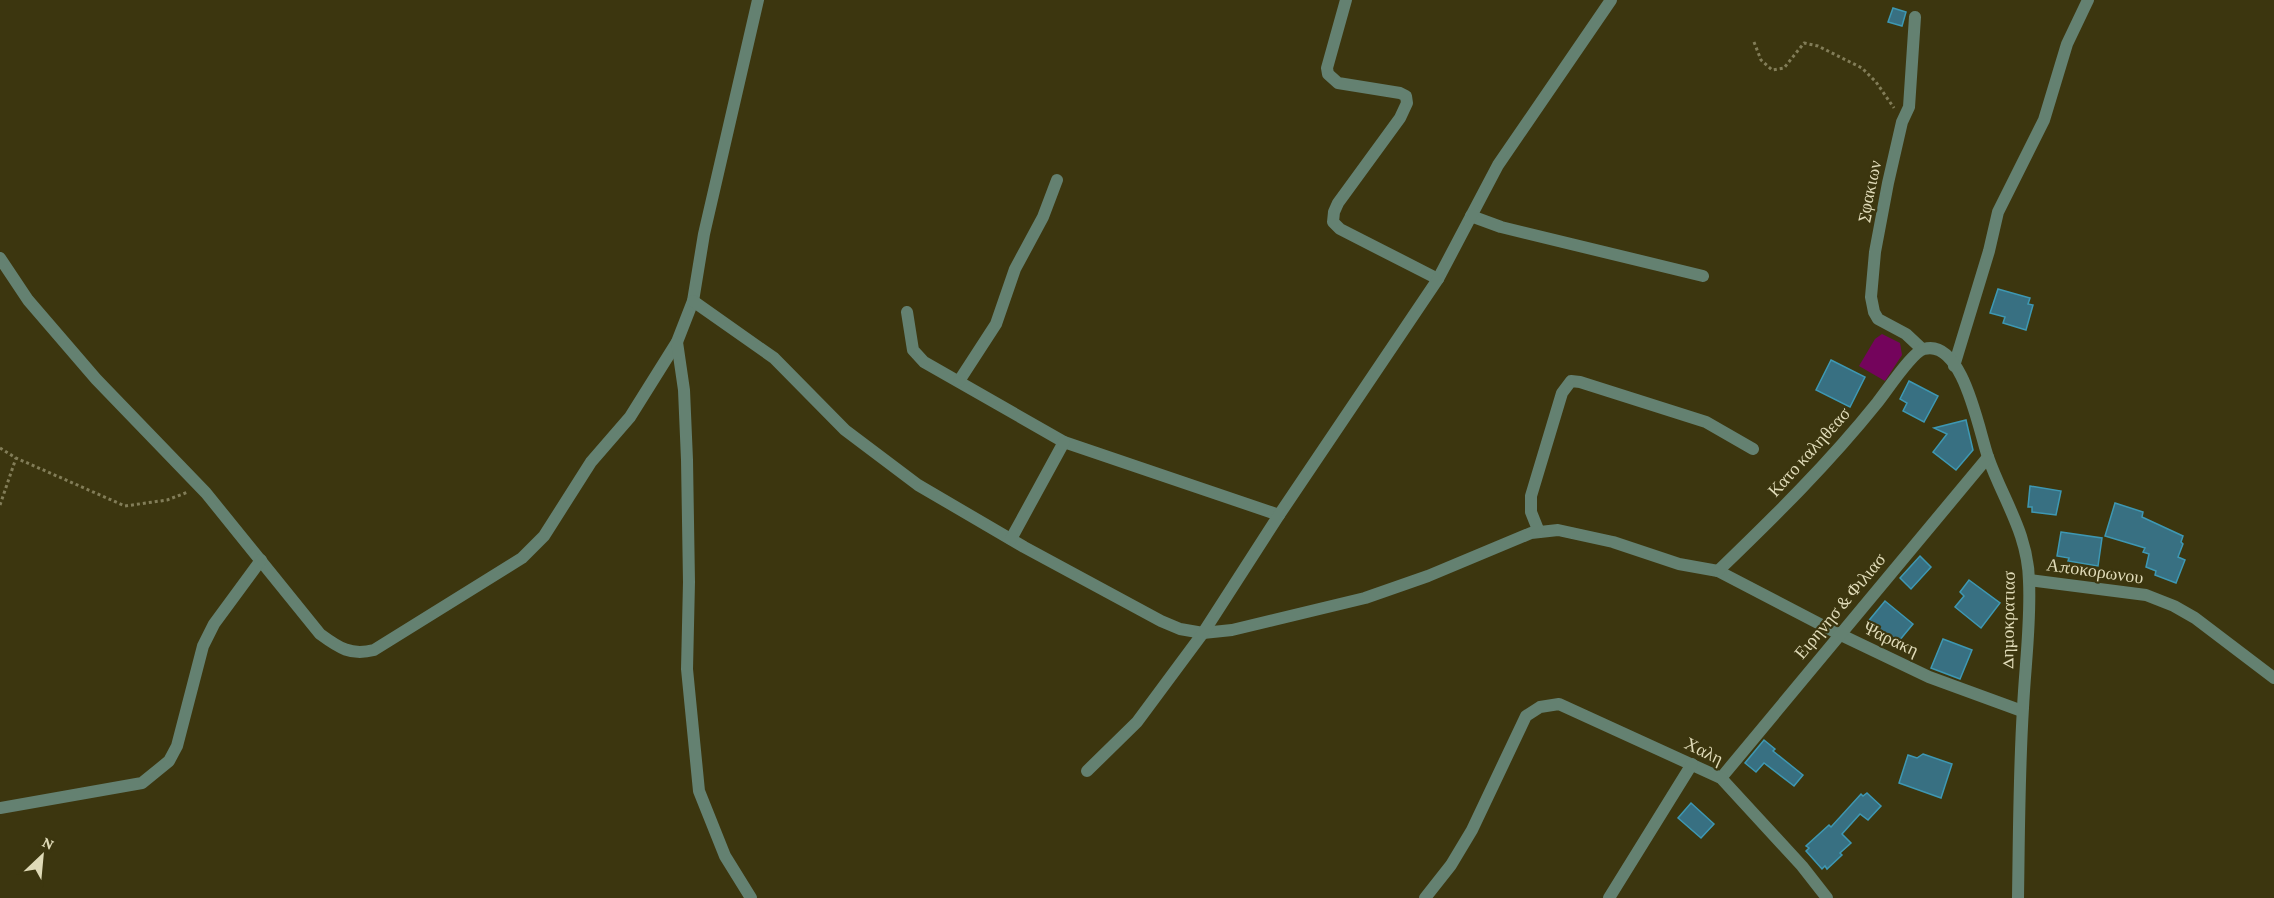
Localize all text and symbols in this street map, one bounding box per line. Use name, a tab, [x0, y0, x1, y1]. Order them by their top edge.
street label: Σφακιων	[1853, 158, 1885, 224]
street label: Κατο καληθεασ	[1764, 403, 1854, 501]
street label: Ειρηνησ & Φιλιασ	[1790, 549, 1890, 663]
street label: Αποκορωνου	[2045, 554, 2145, 588]
street label: Δημοκρατιασ	[1997, 571, 2019, 669]
street label: Ψαρακη	[1860, 618, 1922, 660]
street label: Χαλη	[1681, 733, 1727, 769]
north arrow	[12, 826, 72, 886]
text: N	[40, 833, 57, 853]

